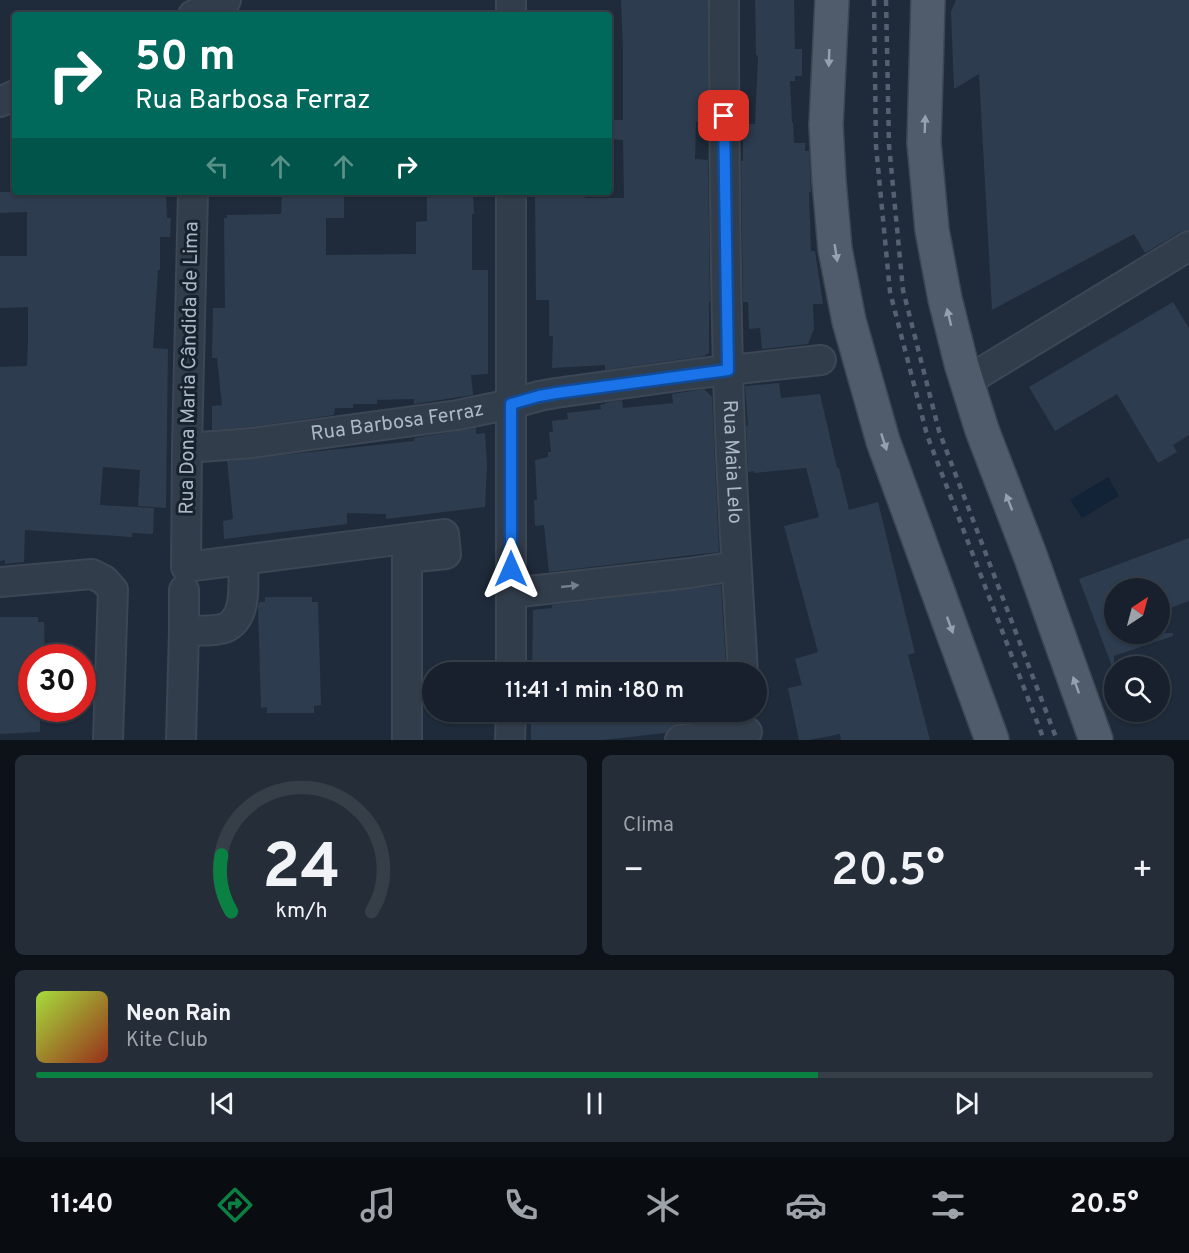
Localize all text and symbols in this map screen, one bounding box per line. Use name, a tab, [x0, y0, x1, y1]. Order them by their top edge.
text: 50 m	[135, 32, 236, 85]
icon: right	[36, 36, 114, 114]
one-way arrow	[825, 49, 834, 68]
text: Rua Barbosa Ferraz	[135, 84, 371, 118]
pin	[698, 90, 749, 141]
icon: arrive	[707, 99, 740, 132]
one-way arrow	[920, 114, 930, 133]
icon: left	[201, 150, 234, 183]
icon: ahead	[264, 150, 297, 183]
icon: ahead	[327, 150, 360, 183]
icon: right	[390, 150, 423, 183]
street label: Rua Dona Maria Cândida de Lima	[174, 221, 206, 515]
one-way arrow	[832, 244, 841, 263]
one-way arrow	[944, 307, 954, 326]
street label: Rua Barbosa Ferraz	[309, 397, 486, 448]
street label: Rua Maia Lelo	[716, 399, 747, 525]
one-way arrow	[879, 433, 889, 451]
one-way arrow	[1004, 493, 1014, 511]
position arrow	[479, 537, 543, 601]
north arrow	[1104, 578, 1170, 644]
map controls	[1104, 578, 1170, 722]
one-way arrow	[560, 582, 579, 591]
one-way arrow	[945, 616, 955, 634]
speed limit sign: 30	[18, 644, 96, 722]
button: search	[1104, 656, 1170, 722]
one-way arrow	[1071, 676, 1081, 694]
text: 11:41 · 1 min · 180 m	[505, 678, 684, 705]
text: Clima	[623, 813, 674, 839]
text: 24	[262, 831, 340, 910]
text: 20.5°	[831, 844, 945, 901]
text: −	[623, 851, 644, 893]
text: +	[1132, 851, 1153, 893]
text: km/h	[275, 898, 327, 925]
text: Neon Rain	[126, 1001, 231, 1028]
text: Kite Club	[126, 1028, 208, 1054]
icon: previous	[206, 1087, 239, 1120]
icon: pause	[578, 1087, 611, 1120]
icon: next	[950, 1087, 983, 1120]
icon: directions	[214, 1184, 256, 1226]
icon: music	[357, 1184, 399, 1226]
icon: phone	[500, 1184, 542, 1226]
icon: climate	[642, 1184, 684, 1226]
icon: car	[785, 1184, 827, 1226]
icon: filters	[927, 1184, 969, 1226]
text: 11:40	[50, 1188, 114, 1222]
text: 20.5°	[1070, 1188, 1139, 1222]

